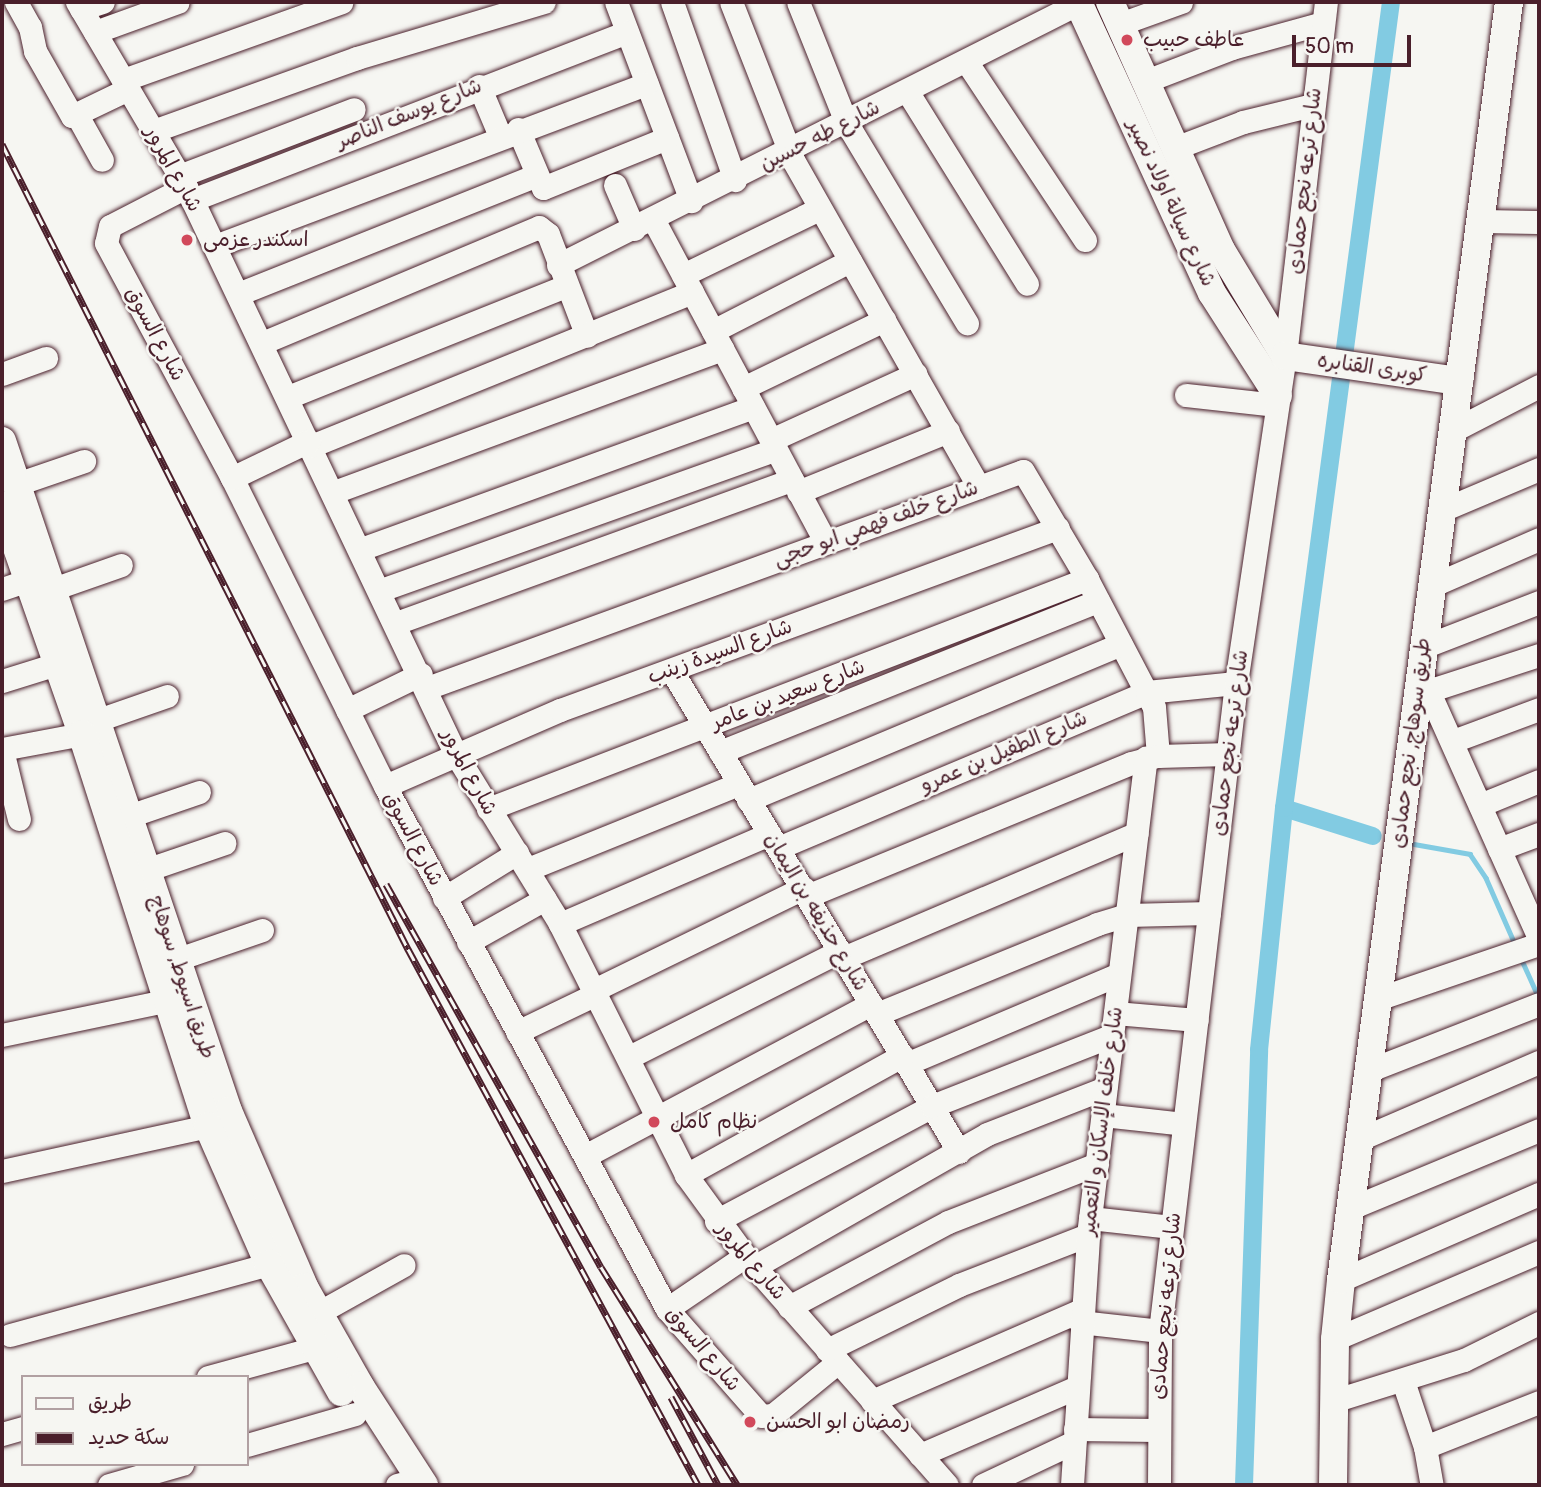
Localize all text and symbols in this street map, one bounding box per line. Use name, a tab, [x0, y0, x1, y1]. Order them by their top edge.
scale bar	[1296, 21, 1415, 65]
place label: عاطف حبيب	[1143, 27, 1244, 53]
marker: عاطف حبيب	[1117, 30, 1137, 50]
text: 50 m	[1305, 33, 1354, 60]
street label: شارع يوسف الناصر	[332, 73, 486, 155]
street label: شارع ترعه نجع حمادى	[1283, 86, 1327, 276]
street label: شارع طه حسين	[756, 95, 884, 177]
street label: شارع سيالة اولاد نصير	[1121, 115, 1221, 291]
street label: شارع المرور	[139, 121, 207, 217]
place label: اسكندر عزمى	[203, 227, 309, 253]
marker: اسكندر عزمى	[177, 230, 197, 250]
street label: شارع السوق	[120, 282, 190, 386]
street label: كوبرى القنابره	[1316, 348, 1428, 388]
street label: شارع خلف فهمي ابو حجى	[770, 475, 982, 573]
street label: شارع السيدة زينب	[644, 614, 796, 690]
street label: طريق سوهاج, نجع حمادى	[1386, 636, 1436, 850]
street label: شارع ترعه نجع حمادى	[1206, 648, 1254, 838]
street label: شارع سعيد بن عامر	[707, 654, 869, 736]
street label: شارع الطفيل بن عمرو	[917, 705, 1091, 799]
street label: شارع المرور	[436, 724, 502, 820]
street label: شارع السوق	[378, 787, 448, 891]
street label: شارع حذيفه بن اليمان	[759, 828, 873, 996]
street label: طريق اسيوط, سوهاج	[144, 892, 220, 1062]
street label: شارع خلف الإسكان و التعمير	[1075, 1005, 1129, 1237]
place label: نظام كامل	[670, 1109, 757, 1135]
marker: نظام كامل	[644, 1112, 664, 1132]
street label: شارع ترعه نجع حمادى	[1145, 1212, 1187, 1400]
street label: شارع المرور	[711, 1217, 791, 1305]
street label: شارع السوق	[660, 1301, 746, 1397]
legend	[21, 1375, 248, 1466]
text: طريق	[88, 1389, 132, 1416]
place label: رمضان ابو الحسن	[766, 1409, 910, 1435]
marker: رمضان ابو الحسن	[740, 1412, 760, 1432]
text: سكة حديد	[88, 1424, 169, 1451]

